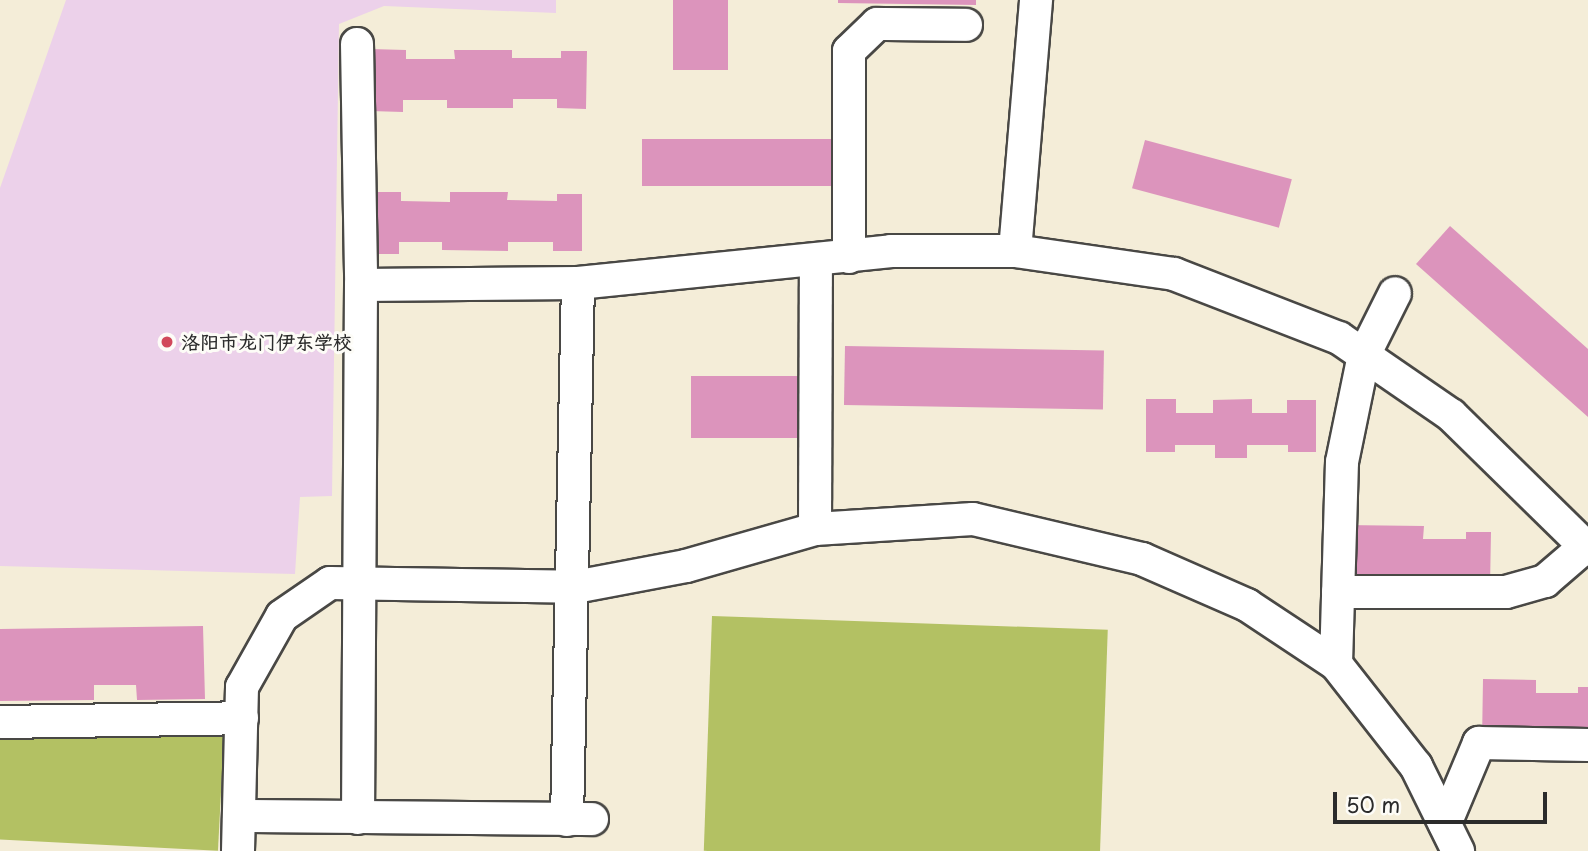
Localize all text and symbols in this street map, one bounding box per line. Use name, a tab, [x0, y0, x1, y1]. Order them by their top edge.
place label: 洛阳市龙门伊东学校	[181, 331, 352, 353]
marker: 洛阳市龙门伊东学校	[159, 334, 175, 350]
scale bar	[1336, 778, 1550, 822]
text: 50 m	[1346, 788, 1400, 820]

